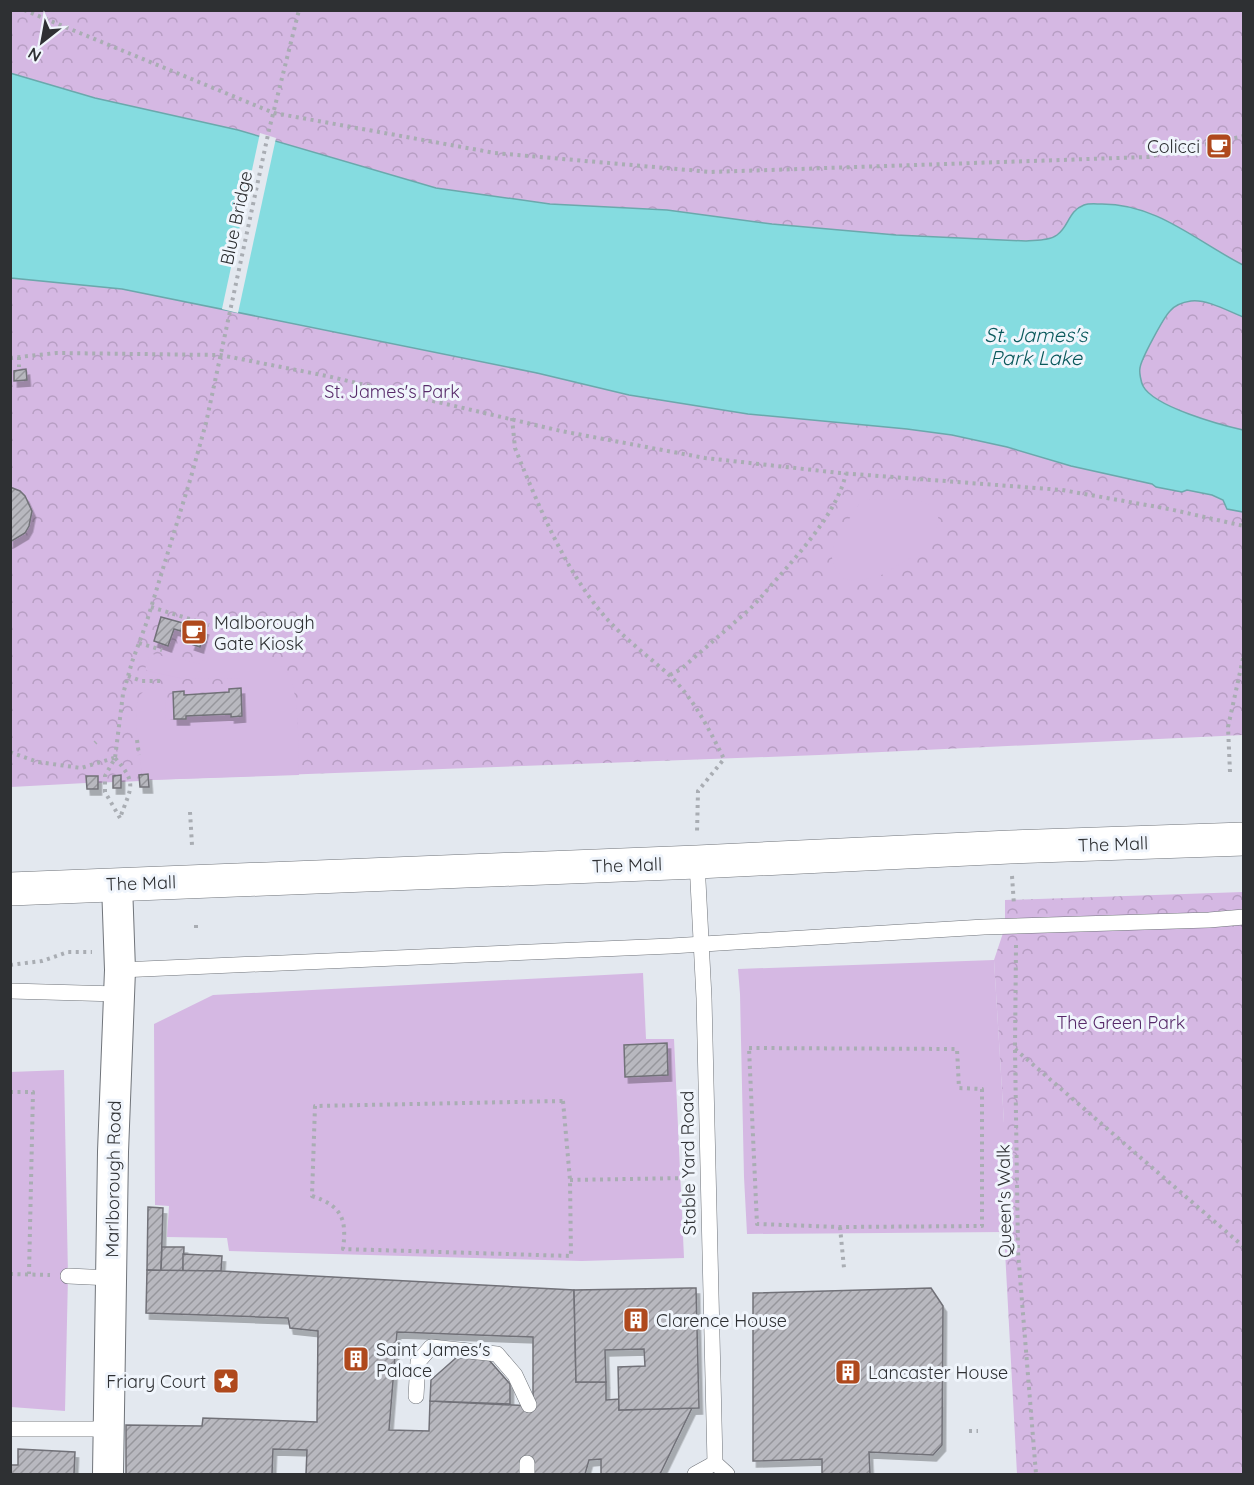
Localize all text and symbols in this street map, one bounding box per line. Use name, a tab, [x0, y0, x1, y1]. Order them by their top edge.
north arrow	[12, 12, 72, 72]
text: N	[24, 43, 44, 66]
cafe icon: Colicci	[1204, 131, 1234, 161]
place label: Colicci	[1147, 135, 1200, 158]
street label: Blue Bridge	[215, 169, 257, 267]
water label: St. James's Park Lake	[985, 322, 1089, 370]
park label: St. James's Park	[324, 380, 460, 403]
place label: Malborough Gate Kiosk	[214, 611, 315, 655]
cafe icon: Malborough Gate Kiosk	[179, 617, 209, 647]
street label: The Mall	[1077, 831, 1149, 857]
street label: The Mall	[591, 852, 663, 878]
street label: The Mall	[105, 870, 177, 896]
park label: The Green Park	[1057, 1011, 1186, 1034]
street label: Stable Yard Road	[675, 1091, 701, 1235]
street label: Marlborough Road	[100, 1100, 126, 1258]
street label: Queen's Walk	[992, 1144, 1016, 1258]
building icon: Clarence House	[621, 1305, 651, 1335]
place label: Clarence House	[656, 1309, 787, 1332]
place label: Saint James's Palace	[376, 1338, 490, 1382]
building icon: Saint James's Palace	[341, 1344, 371, 1374]
building icon: Lancaster House	[833, 1357, 863, 1387]
place label: Lancaster House	[868, 1361, 1008, 1384]
place icon: Friary Court	[211, 1366, 241, 1396]
place label: Friary Court	[106, 1370, 206, 1393]

